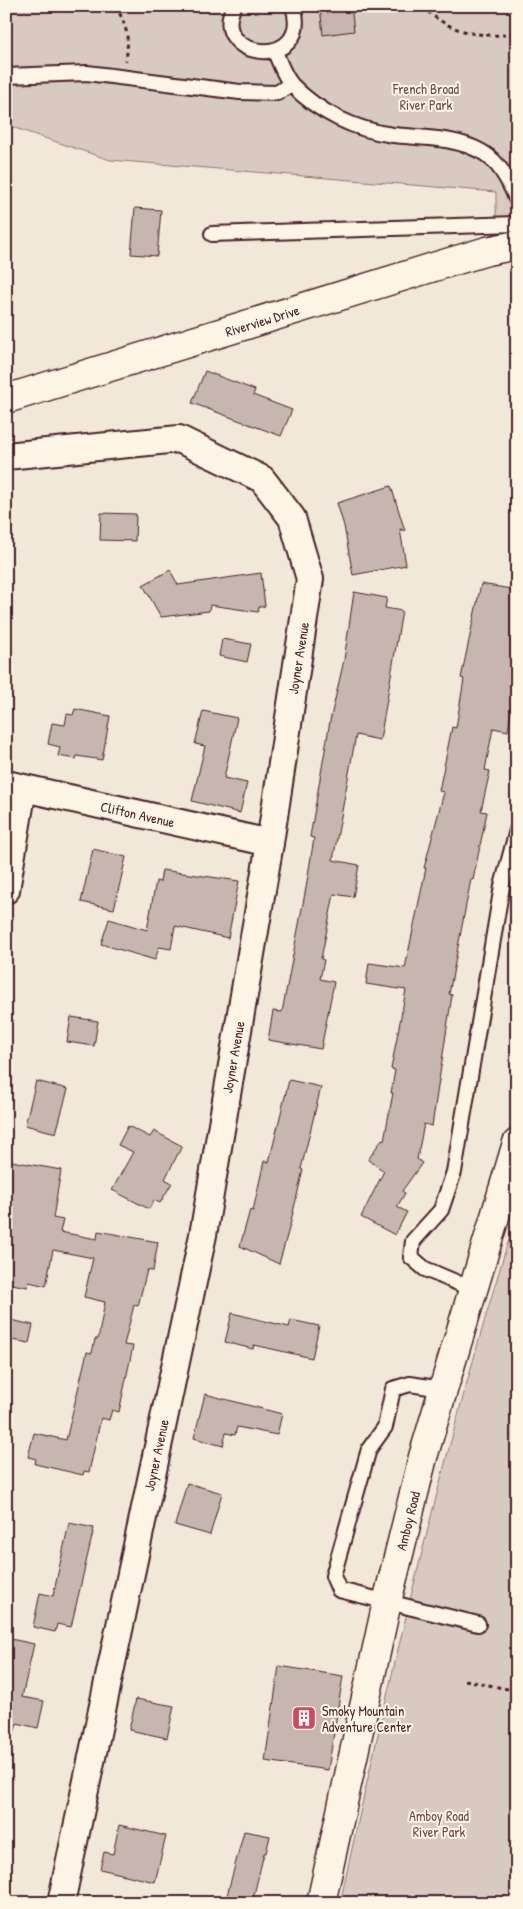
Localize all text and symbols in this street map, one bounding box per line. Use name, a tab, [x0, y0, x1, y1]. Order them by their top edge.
park label: French Broad River Park	[392, 79, 460, 114]
street label: Riverview Drive	[223, 299, 302, 340]
street label: Joyner Avenue	[283, 620, 314, 696]
street label: Clifton Avenue	[99, 796, 177, 831]
street label: Joyner Avenue	[217, 1019, 250, 1095]
street label: Joyner Avenue	[139, 1417, 174, 1493]
street label: Amboy Road	[391, 1489, 424, 1552]
place label: Smoky Mountain Adventure Center	[322, 1701, 412, 1736]
building icon: Smoky Mountain Adventure Center	[291, 1705, 317, 1731]
park label: Amboy Road River Park	[409, 1806, 469, 1841]

